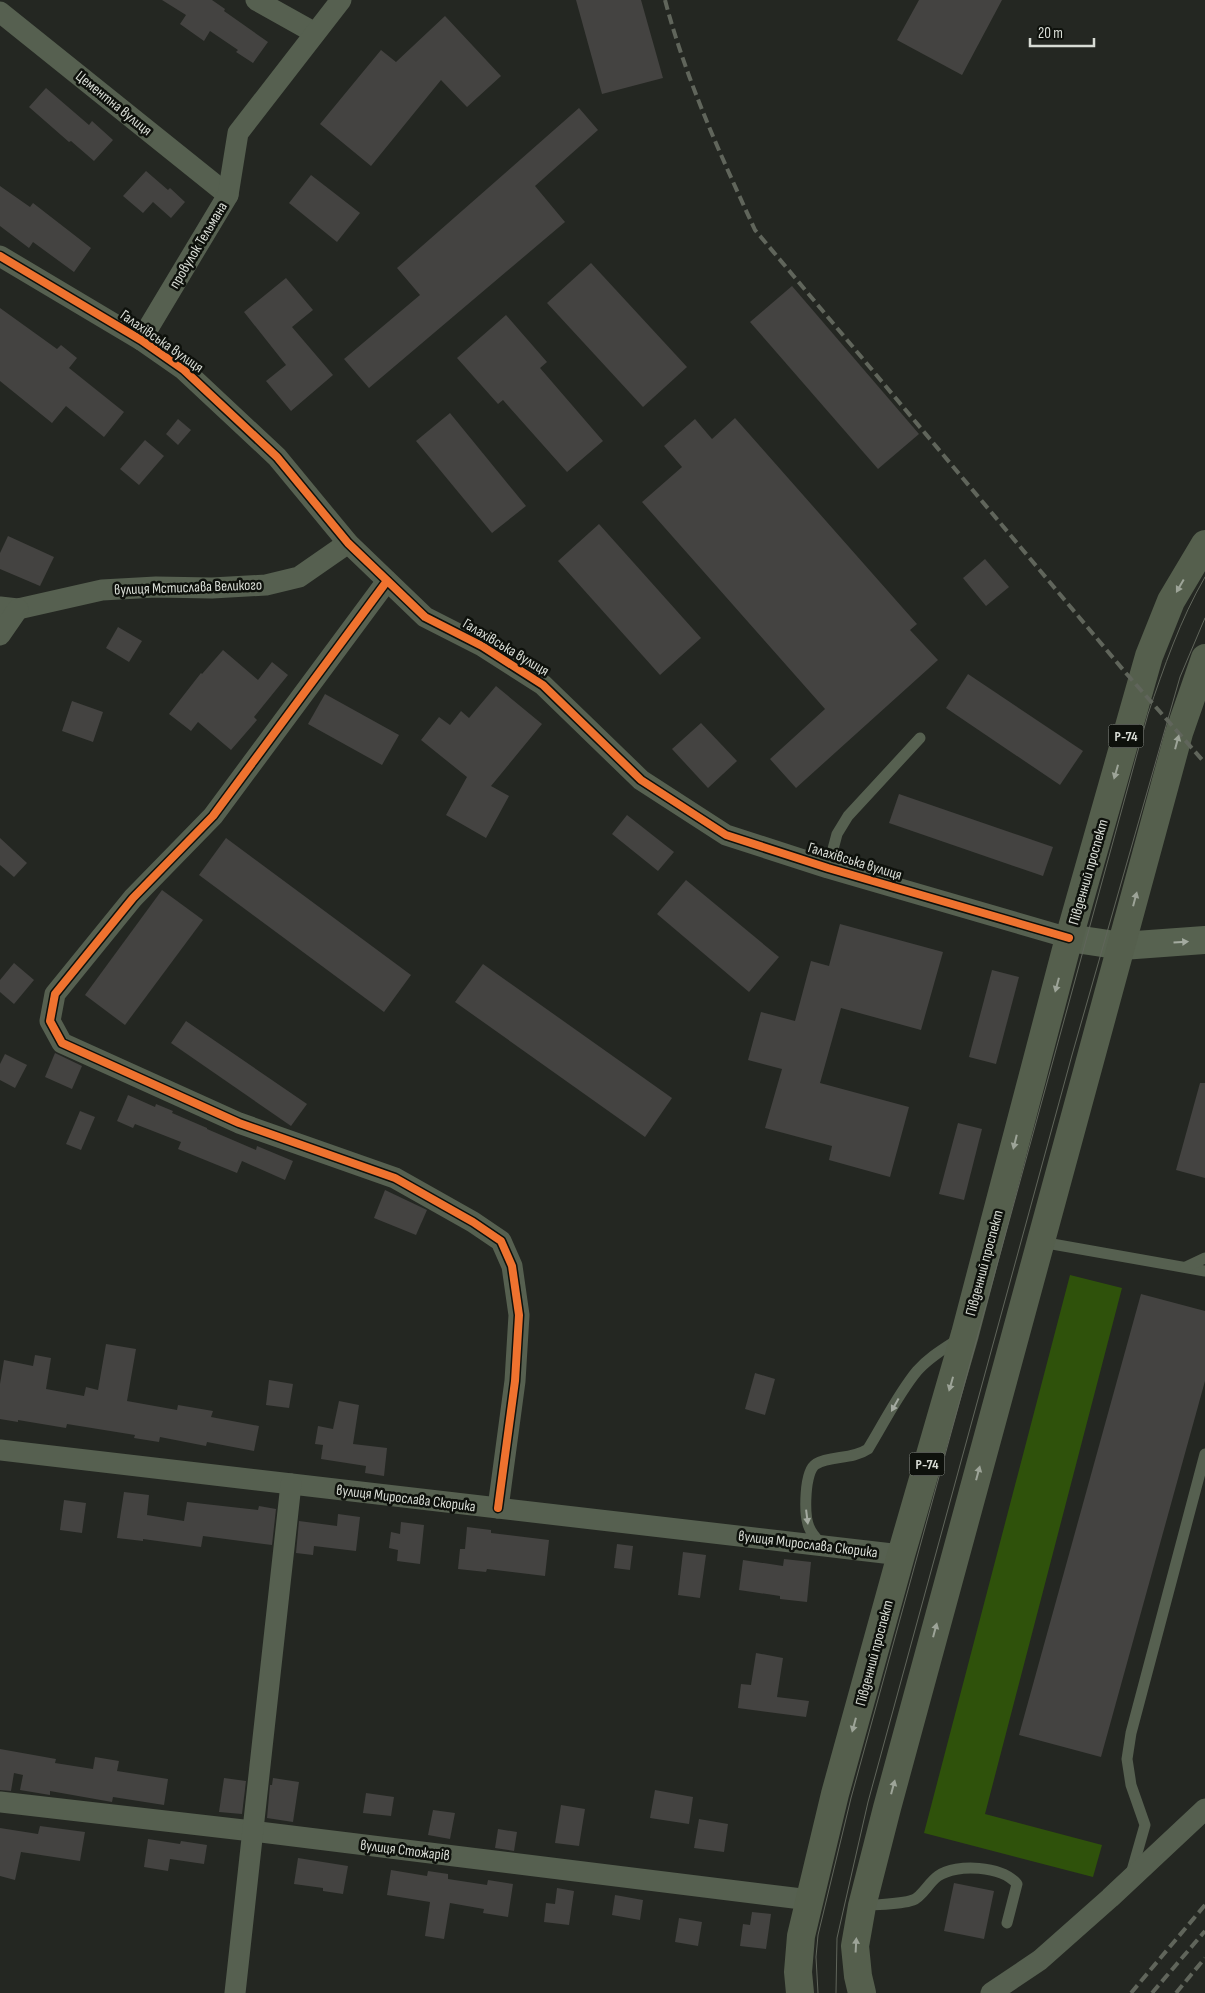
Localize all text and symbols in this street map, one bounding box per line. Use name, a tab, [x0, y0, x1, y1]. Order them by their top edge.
scale bar	[1030, 15, 1094, 47]
text: 20 m	[1038, 24, 1063, 43]
street label: Цементна вулиця	[72, 67, 156, 140]
street label: провулок Тельмана	[165, 198, 232, 292]
street label: Галахівська вулиця	[116, 306, 207, 377]
street label: вулиця Мстислава Великого	[114, 575, 262, 600]
one-way arrow	[1175, 579, 1184, 592]
street label: Галахівська вулиця	[459, 614, 553, 681]
road number: Р-74	[1108, 724, 1144, 748]
one-way arrow	[1173, 734, 1181, 749]
one-way arrow	[1111, 765, 1119, 780]
street label: Південний проспект	[1064, 817, 1113, 927]
street label: Галахівська вулиця	[805, 838, 904, 885]
one-way arrow	[1131, 891, 1139, 906]
one-way arrow	[1173, 938, 1189, 946]
one-way arrow	[1052, 977, 1060, 992]
one-way arrow	[1011, 1135, 1019, 1150]
street label: Південний проспект	[961, 1208, 1008, 1318]
one-way arrow	[946, 1376, 954, 1391]
one-way arrow	[891, 1397, 899, 1412]
road number: Р-74	[910, 1452, 944, 1476]
one-way arrow	[974, 1466, 982, 1481]
street label: вулиця Мирослава Скорика	[335, 1481, 477, 1516]
one-way arrow	[803, 1509, 811, 1525]
street label: вулиця Мирослава Скорика	[737, 1527, 879, 1562]
street label: Південний проспект	[851, 1598, 898, 1708]
one-way arrow	[932, 1623, 940, 1638]
one-way arrow	[850, 1718, 858, 1733]
one-way arrow	[889, 1779, 897, 1794]
street label: вулиця Стожарів	[359, 1836, 451, 1865]
one-way arrow	[852, 1937, 860, 1953]

